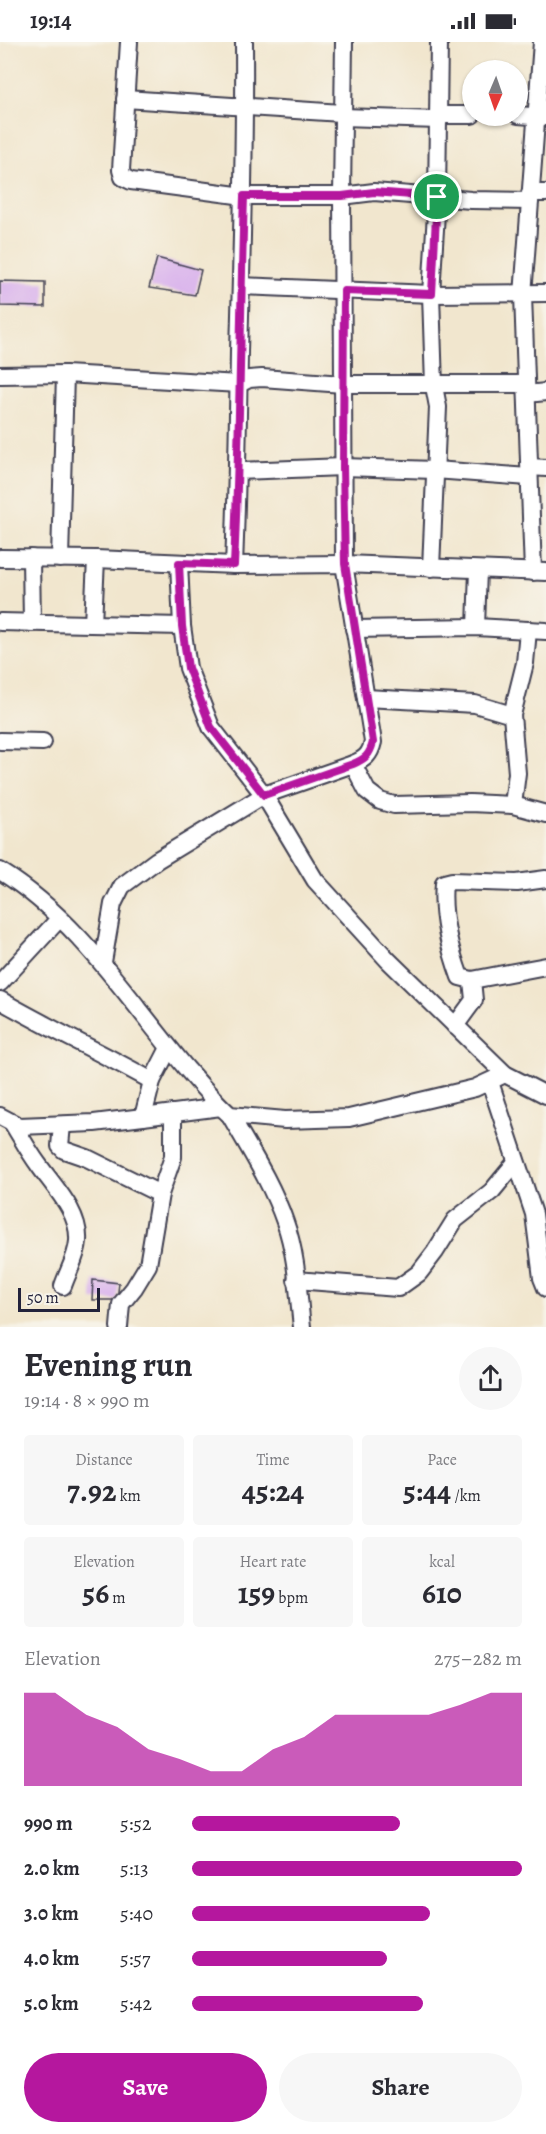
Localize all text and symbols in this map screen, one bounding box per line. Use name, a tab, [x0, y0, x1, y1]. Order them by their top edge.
text: 19:14	[30, 6, 72, 36]
north arrow	[462, 60, 528, 126]
map controls	[462, 60, 528, 126]
pin	[411, 171, 462, 222]
icon: arrive	[420, 180, 453, 213]
scale bar	[18, 1285, 100, 1312]
text: 50 m	[27, 1287, 59, 1309]
text: Evening run	[24, 1342, 193, 1387]
button: share	[459, 1347, 522, 1410]
text: 19:14 · 8 × 990 m	[24, 1387, 150, 1414]
text: Distance	[75, 1449, 133, 1471]
text: Time	[256, 1449, 290, 1471]
text: Pace	[427, 1449, 457, 1471]
text: 7.92	[67, 1471, 117, 1511]
text: 45:24	[242, 1471, 304, 1511]
text: 5:44	[403, 1471, 451, 1511]
text: km	[117, 1485, 141, 1507]
text: /km	[451, 1485, 481, 1507]
text: Elevation	[73, 1551, 135, 1573]
text: Heart rate	[240, 1551, 306, 1573]
text: kcal	[429, 1551, 455, 1573]
text: 56	[82, 1573, 109, 1613]
text: 159	[238, 1573, 275, 1613]
text: 610	[422, 1573, 462, 1613]
text: m	[109, 1587, 126, 1609]
text: bpm	[275, 1587, 308, 1609]
text: Elevation	[24, 1645, 101, 1672]
text: 275–282 m	[434, 1645, 522, 1672]
text: 990 m	[24, 1810, 73, 1837]
text: 5:52	[120, 1810, 151, 1837]
text: 2.0 km	[24, 1855, 80, 1882]
text: 5:13	[120, 1855, 149, 1882]
text: 3.0 km	[24, 1900, 79, 1927]
text: 5:40	[120, 1900, 153, 1927]
text: 4.0 km	[24, 1945, 80, 1972]
text: 5:57	[120, 1945, 150, 1972]
text: 5.0 km	[24, 1990, 79, 2017]
text: 5:42	[120, 1990, 152, 2017]
button: Save	[24, 2053, 267, 2122]
button: Share	[279, 2053, 522, 2122]

